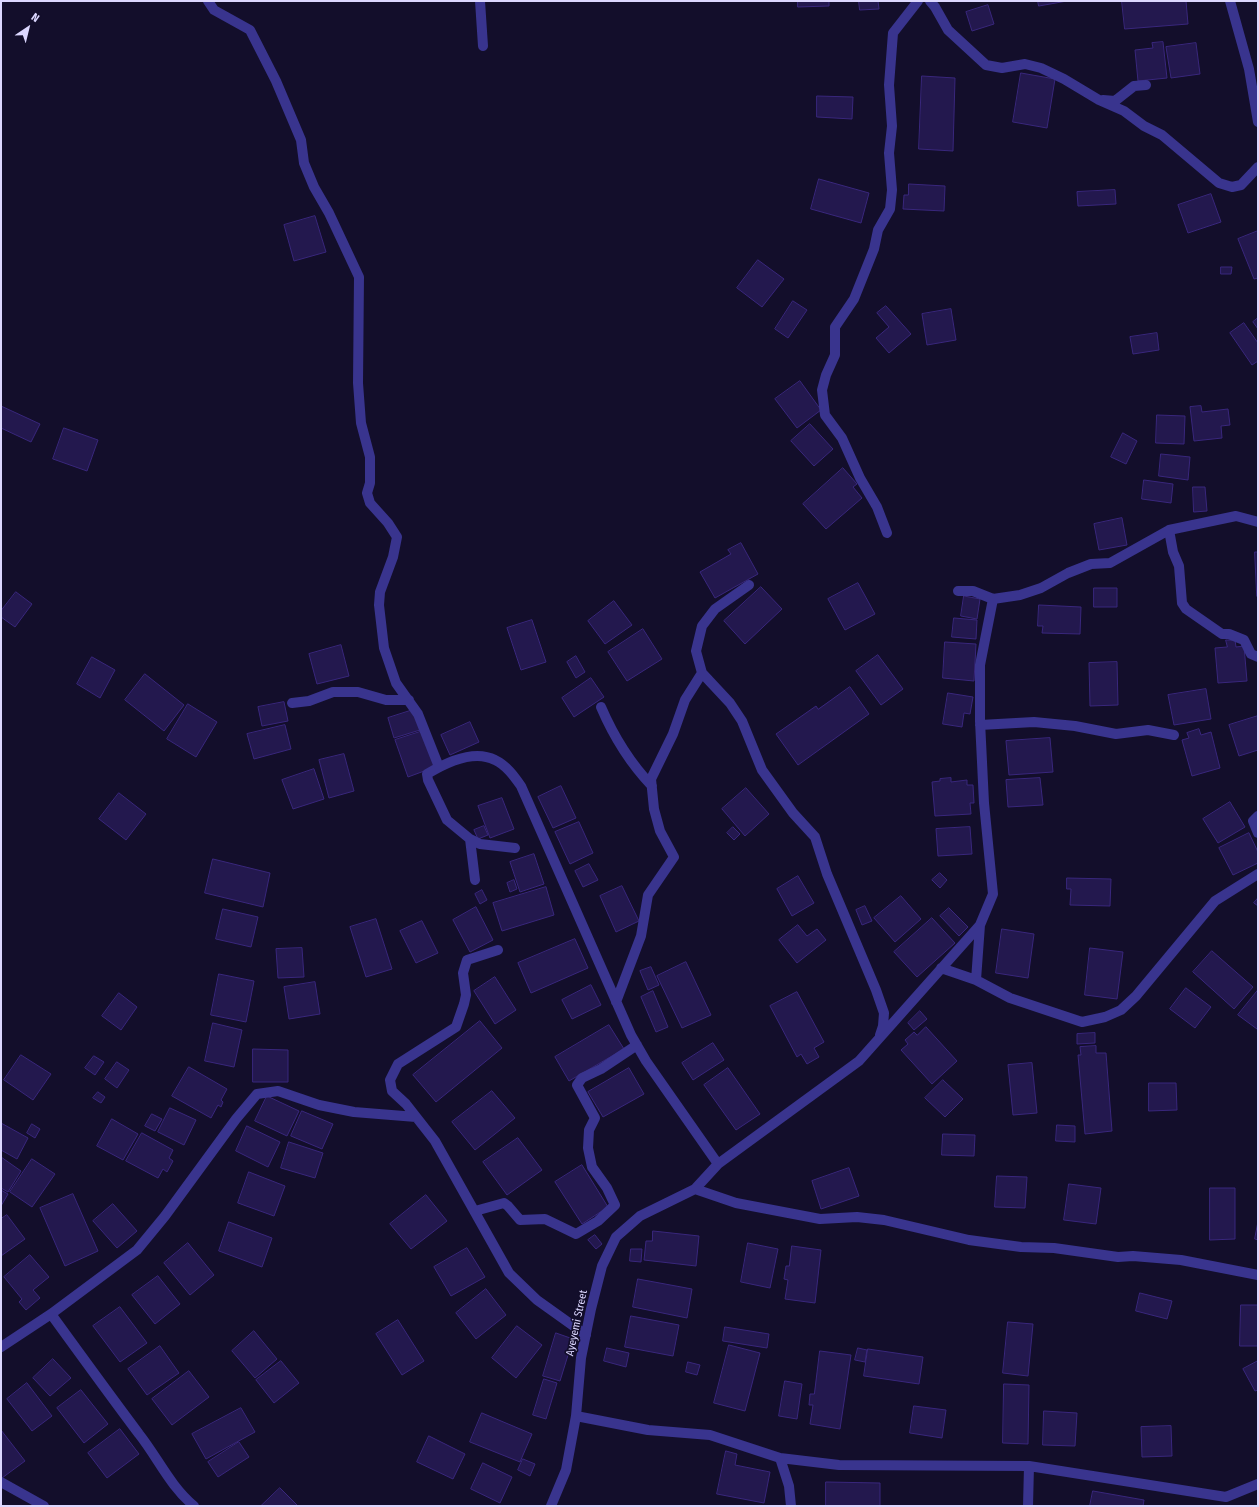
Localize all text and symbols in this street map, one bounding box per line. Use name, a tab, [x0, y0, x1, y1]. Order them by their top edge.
north arrow	[8, 8, 48, 48]
text: N	[29, 11, 42, 25]
street label: Ayeyemi Street	[564, 1289, 590, 1357]

